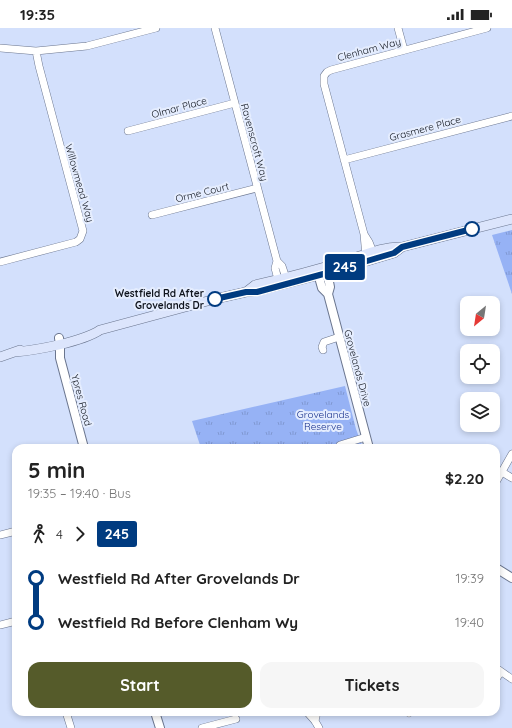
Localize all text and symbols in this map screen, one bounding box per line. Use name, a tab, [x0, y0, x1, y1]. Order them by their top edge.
text: 19:35	[20, 5, 55, 24]
street label: Clenham Way	[336, 35, 402, 64]
street label: Olmar Place	[150, 94, 209, 121]
street label: Ravenscroft Way	[238, 102, 271, 182]
street label: Grasmere Place	[388, 113, 463, 144]
street label: Willowmead Way	[62, 142, 97, 224]
street label: Orme Court	[174, 179, 231, 205]
unlabelled marker	[464, 221, 480, 237]
line badge: 245	[322, 254, 368, 280]
text: 245	[333, 258, 357, 276]
place label: Westfield Rd After Grovelands Dr	[115, 287, 205, 312]
marker: Westfield Rd After Grovelands Dr	[207, 291, 223, 307]
north arrow	[460, 296, 500, 336]
map controls	[460, 296, 500, 432]
street label: Grovelands Drive	[341, 328, 374, 408]
button: locate	[460, 344, 500, 384]
street label: Ypres Road	[68, 373, 95, 427]
button: layers	[460, 392, 500, 432]
park label: Grovelands Reserve	[297, 408, 349, 433]
text: 5 min	[28, 456, 85, 484]
text: $2.20	[445, 469, 484, 488]
text: 19:35 – 19:40 · Bus	[28, 485, 131, 501]
icon: walk	[28, 523, 50, 545]
icon: forward	[69, 523, 91, 545]
text: 245	[105, 525, 129, 543]
text: 4	[56, 526, 63, 542]
text: Westfield Rd After Grovelands Dr	[58, 569, 300, 588]
text: 19:39	[455, 570, 484, 586]
text: Westfield Rd Before Clenham Wy	[58, 613, 298, 632]
text: 19:40	[455, 614, 484, 630]
button: Start	[28, 662, 252, 708]
button: Tickets	[260, 662, 484, 708]

